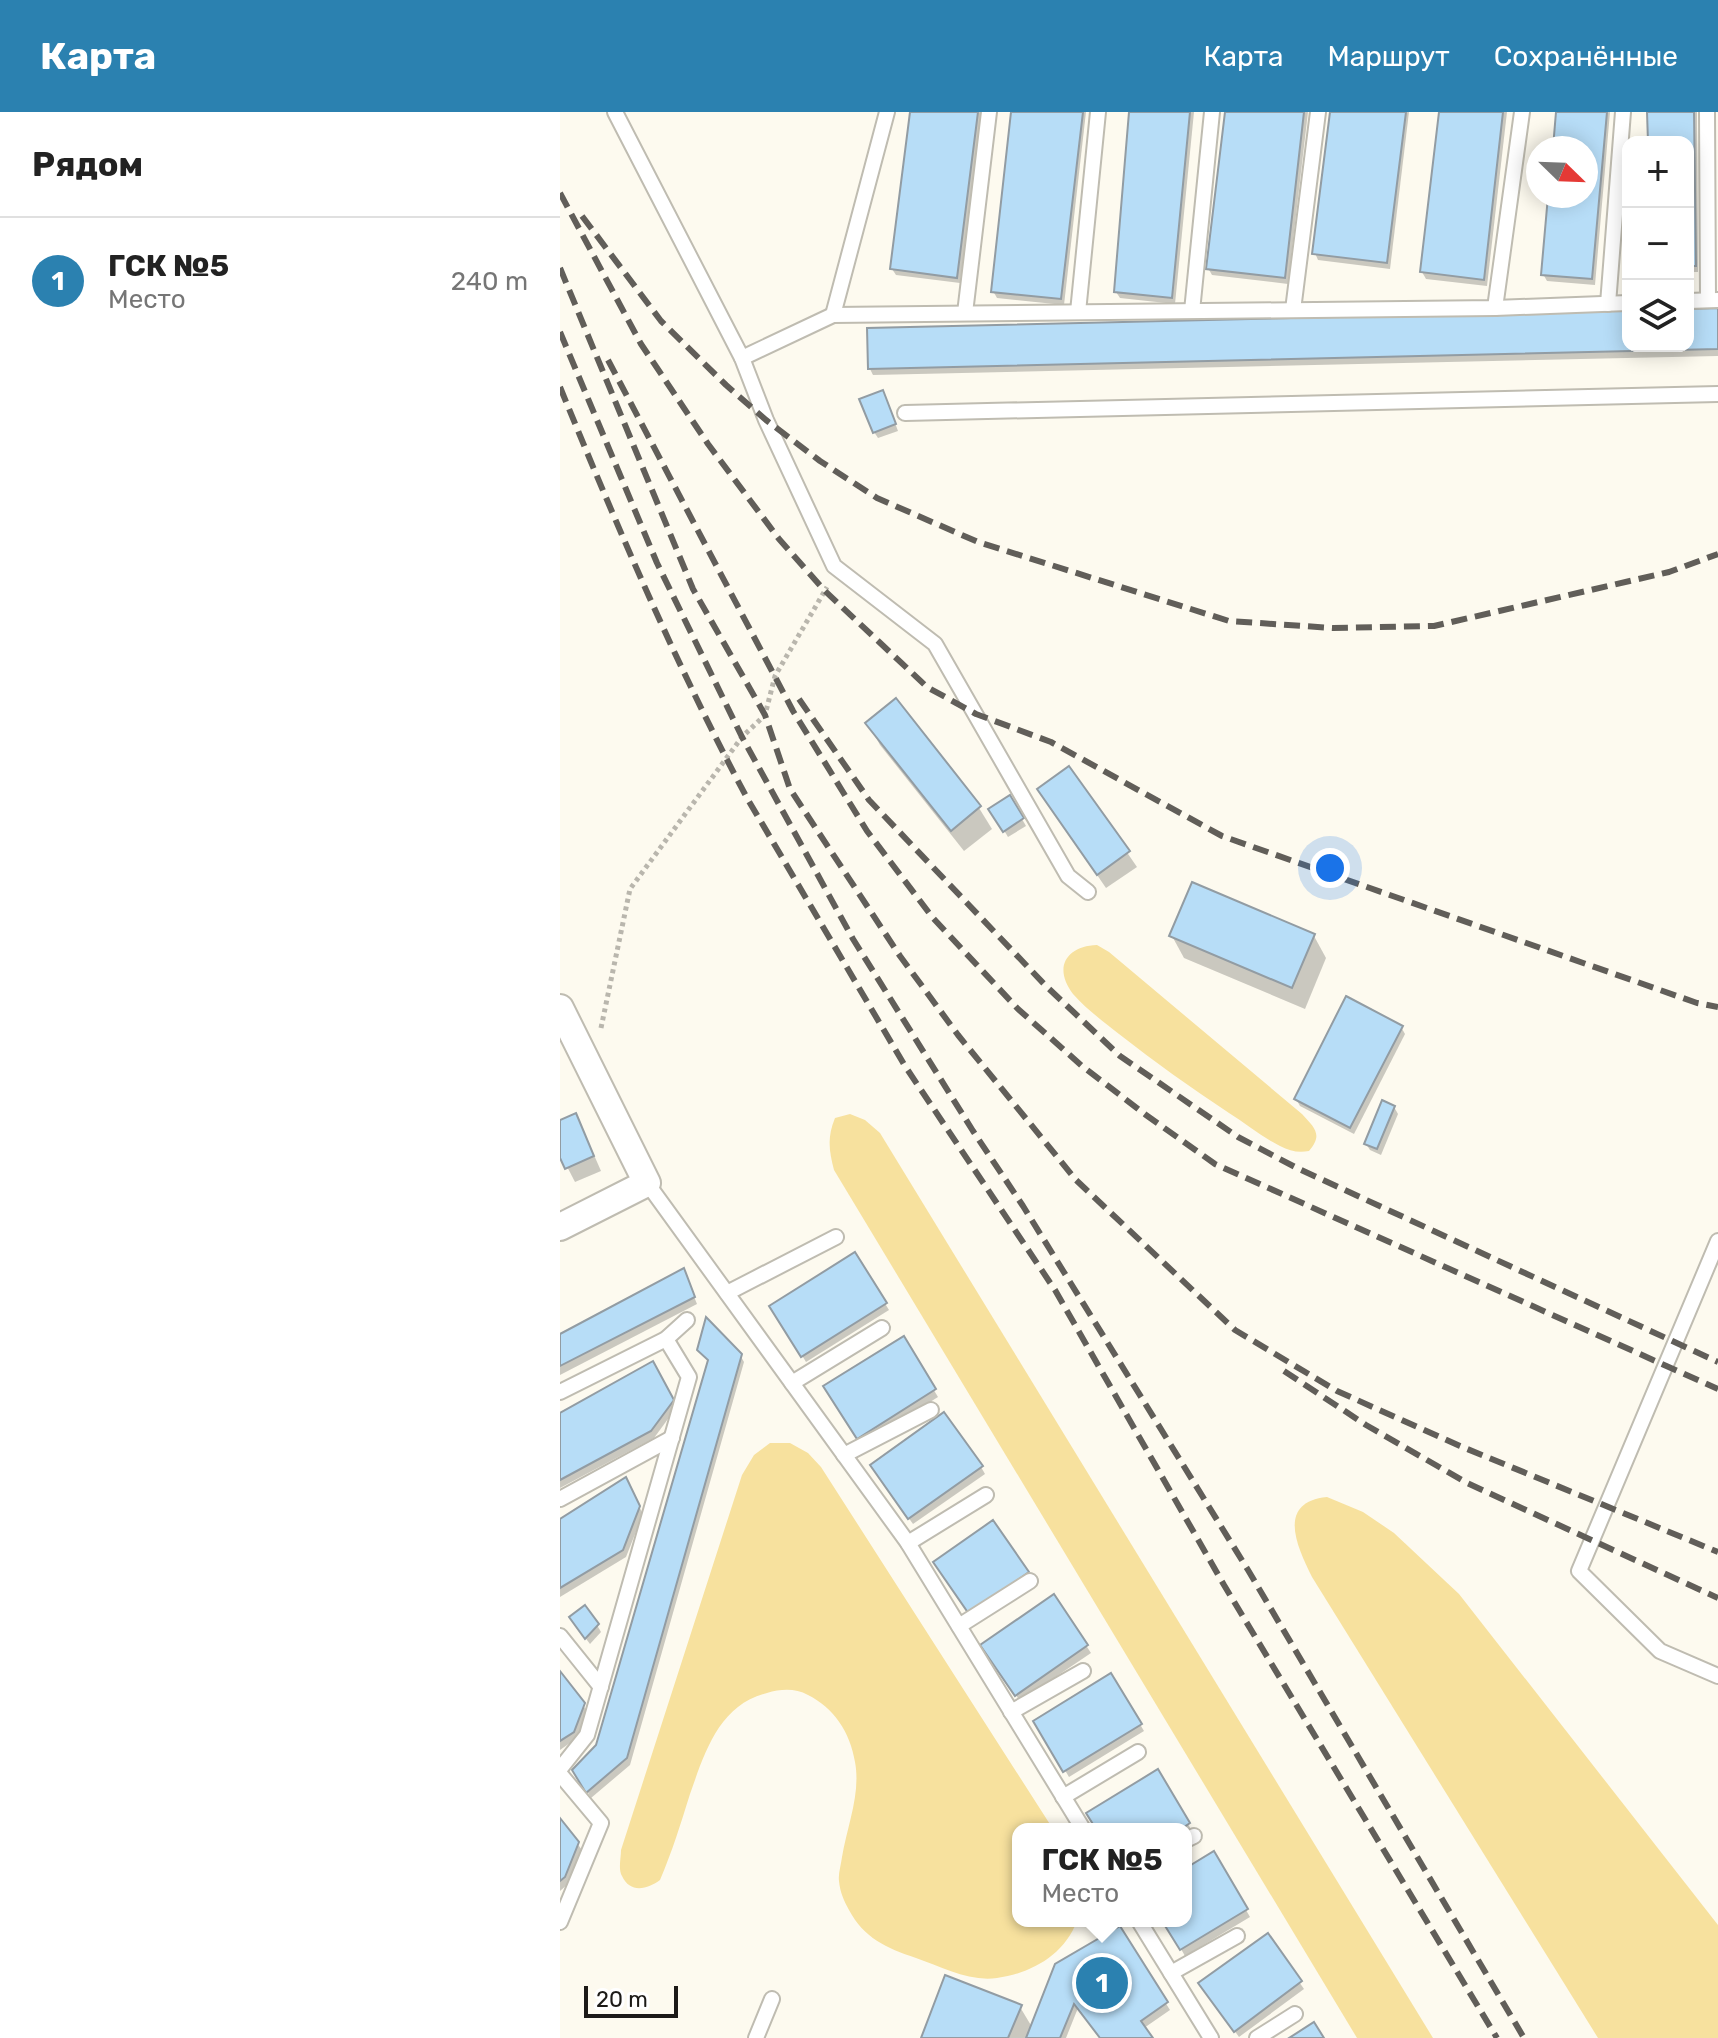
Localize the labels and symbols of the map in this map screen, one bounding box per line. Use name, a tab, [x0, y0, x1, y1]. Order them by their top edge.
north arrow	[1526, 136, 1598, 208]
your location	[1310, 848, 1350, 888]
pin: 1	[1076, 1953, 1128, 2013]
scale bar	[584, 1982, 678, 2018]

